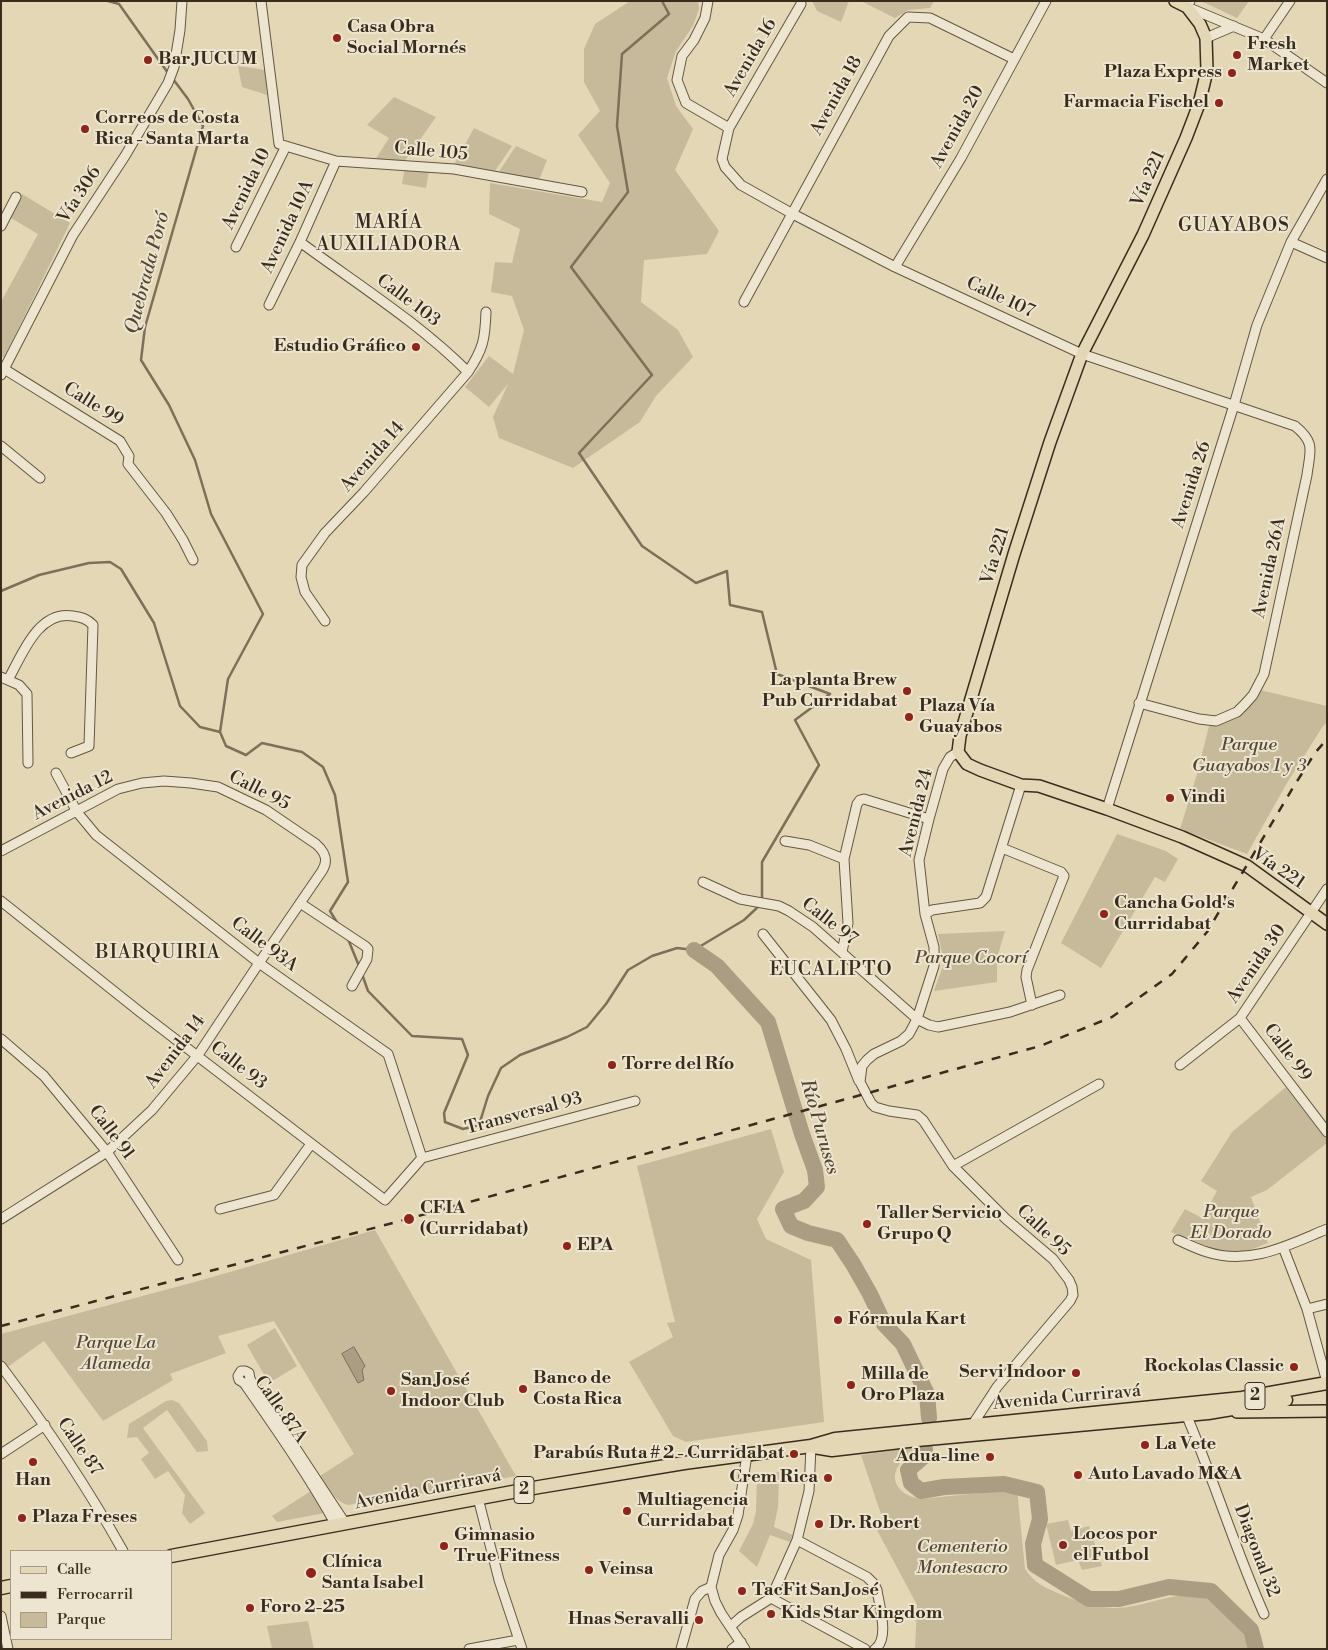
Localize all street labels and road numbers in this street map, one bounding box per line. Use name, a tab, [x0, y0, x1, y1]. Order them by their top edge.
street label: Avenida 16	[720, 15, 782, 101]
street label: Avenida 18	[806, 53, 868, 139]
street label: Avenida 20	[926, 82, 990, 172]
street label: Calle 105	[393, 138, 469, 166]
street label: Avenida 10	[218, 145, 276, 233]
street label: Vía 221	[1127, 148, 1171, 210]
street label: Vía 306	[54, 163, 106, 227]
street label: Avenida 10A	[257, 177, 319, 277]
street label: Calle 103	[372, 270, 444, 332]
street label: Calle 107	[962, 273, 1038, 323]
street label: Calle 99	[59, 378, 127, 432]
street label: Avenida 14	[336, 417, 410, 497]
street label: Avenida 26	[1168, 439, 1216, 531]
street label: Avenida 26A	[1249, 516, 1291, 620]
street label: Vía 221	[977, 525, 1015, 587]
street label: Calle 95	[225, 766, 293, 816]
street label: Avenida 12	[29, 767, 117, 825]
street label: Avenida 24	[896, 767, 938, 859]
street label: Vía 221	[1247, 844, 1309, 894]
street label: Calle 97	[797, 894, 861, 950]
street label: Calle 93A	[226, 913, 302, 977]
street label: Avenida 30	[1223, 920, 1291, 1008]
street label: Avenida 14	[141, 1011, 211, 1093]
street label: Calle 99	[1258, 1020, 1316, 1086]
street label: Calle 93	[205, 1037, 271, 1095]
street label: Transversal 93	[463, 1088, 585, 1140]
street label: Calle 91	[83, 1101, 139, 1165]
street label: Calle 95	[1012, 1201, 1074, 1261]
street label: Calle 87A	[249, 1372, 311, 1448]
street label: Avenida Curriravá	[992, 1381, 1142, 1415]
road number: 2	[1245, 1382, 1265, 1410]
street label: Calle 87	[52, 1414, 106, 1480]
street label: Avenida Curriravá	[353, 1465, 503, 1515]
road number: 2	[514, 1476, 534, 1504]
street label: Diagonal 32	[1228, 1502, 1284, 1600]

